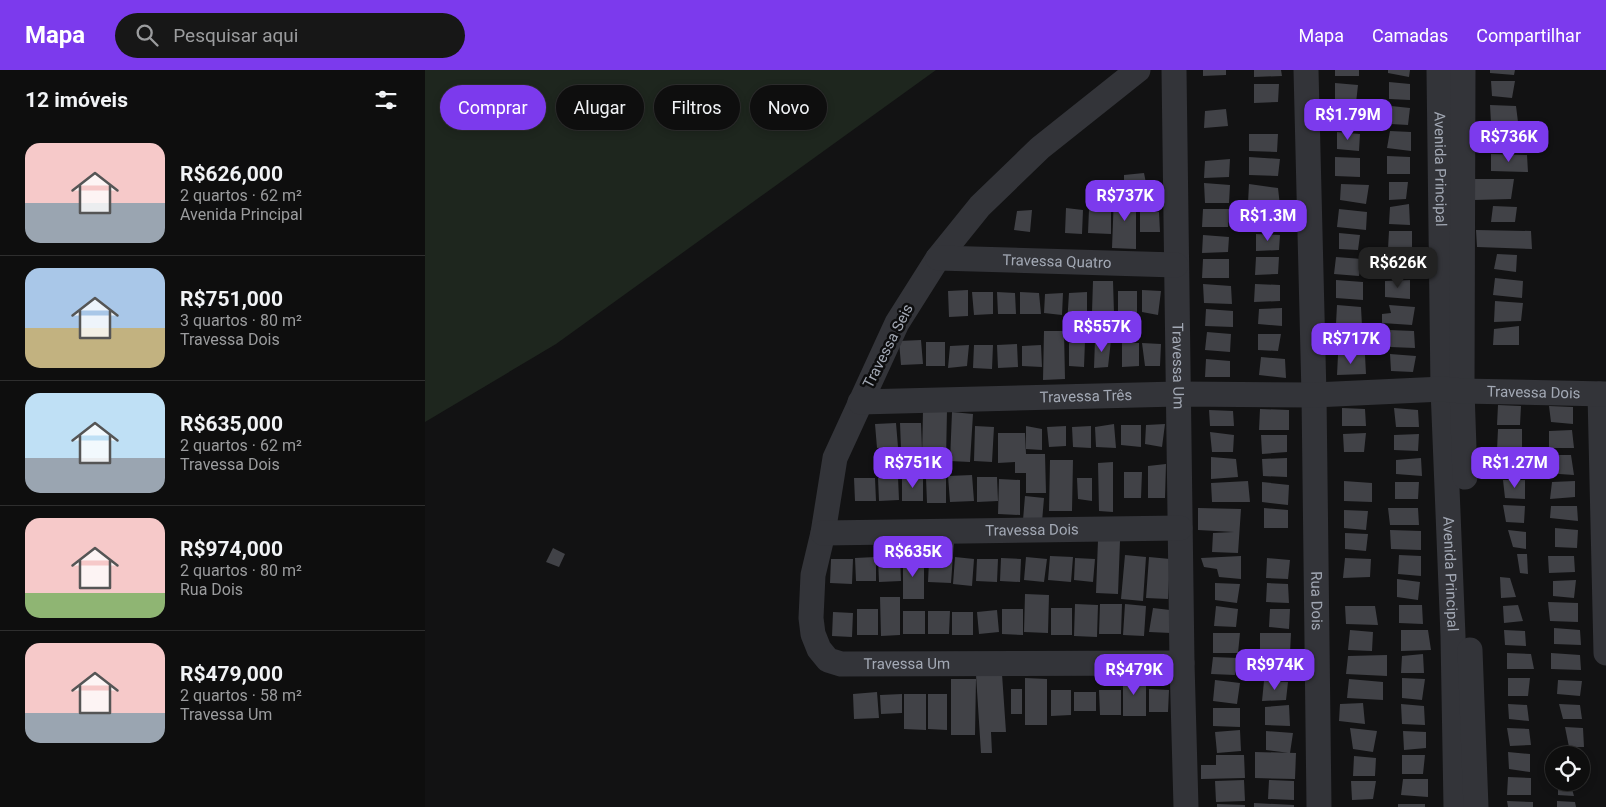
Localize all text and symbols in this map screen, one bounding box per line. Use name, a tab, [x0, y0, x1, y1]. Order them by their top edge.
search box	[115, 13, 465, 58]
text: Mapa	[25, 21, 85, 49]
icon: search	[133, 21, 161, 49]
text: Pesquisar aqui	[173, 24, 298, 47]
text: Mapa	[1299, 25, 1344, 46]
text: Camadas	[1372, 25, 1448, 46]
text: Compartilhar	[1476, 25, 1581, 46]
chip: Comprar	[440, 85, 546, 130]
chip: Alugar	[556, 85, 644, 130]
chip: Filtros	[654, 85, 740, 130]
chip: Novo	[750, 85, 827, 130]
icon: filters	[372, 86, 400, 114]
text: 12 imóveis	[25, 88, 128, 112]
pin: R$1.79M	[1302, 98, 1394, 141]
text: R$1.79M	[1315, 105, 1381, 124]
street label: Avenida Principal	[1431, 111, 1450, 227]
pin: R$736K	[1468, 121, 1550, 163]
text: R$736K	[1480, 127, 1538, 146]
text: R$626,000	[180, 162, 283, 186]
icon: home	[65, 163, 125, 223]
pin: R$737K	[1084, 180, 1166, 222]
text: 2 quartos · 62 m²	[180, 186, 302, 205]
text: R$737K	[1096, 186, 1154, 205]
pin: R$1.3M	[1227, 200, 1309, 242]
text: Avenida Principal	[180, 205, 303, 224]
text: R$1.3M	[1240, 206, 1296, 225]
pin: R$626K	[1357, 246, 1439, 289]
street label: Travessa Quatro	[1002, 251, 1112, 272]
text: R$626K	[1369, 253, 1427, 272]
text: R$751,000	[180, 287, 283, 311]
icon: home	[65, 288, 125, 348]
street label: Travessa Seis	[859, 301, 917, 391]
pin: R$557K	[1061, 310, 1143, 353]
text: 3 quartos · 80 m²	[180, 311, 302, 330]
text: R$557K	[1073, 317, 1131, 336]
pin: R$717K	[1310, 322, 1392, 365]
street label: Travessa Um	[1168, 323, 1188, 409]
text: R$717K	[1322, 329, 1380, 348]
text: Travessa Dois	[180, 330, 280, 349]
street label: Travessa Dois	[1487, 383, 1581, 402]
street label: Travessa Três	[1039, 386, 1132, 406]
text: R$635,000	[180, 412, 283, 436]
icon: home	[65, 413, 125, 473]
text: 2 quartos · 62 m²	[180, 436, 302, 455]
pin: R$751K	[872, 446, 954, 489]
pin: R$1.27M	[1469, 446, 1561, 489]
text: R$751K	[884, 453, 942, 472]
text: R$1.27M	[1482, 453, 1548, 472]
text: Travessa Dois	[180, 455, 280, 474]
street label: Avenida Principal	[1439, 516, 1462, 632]
street label: Travessa Dois	[985, 520, 1079, 540]
pin: R$635K	[872, 536, 954, 578]
text: R$974,000	[180, 537, 283, 561]
icon: home	[65, 538, 125, 598]
text: R$635K	[884, 542, 942, 561]
text: 2 quartos · 80 m²	[180, 561, 302, 580]
street label: Rua Dois	[1307, 571, 1326, 631]
text: Rua Dois	[180, 580, 243, 599]
pin: R$974K	[1234, 648, 1316, 691]
pin: R$479K	[1093, 654, 1175, 696]
street label: Travessa Um	[863, 655, 950, 673]
text: R$974K	[1246, 655, 1304, 674]
text: R$479K	[1105, 660, 1163, 679]
text: R$479,000	[180, 662, 283, 686]
icon: home	[65, 663, 125, 723]
text: 2 quartos · 58 m²	[180, 686, 302, 705]
text: Travessa Um	[180, 705, 272, 724]
map controls	[1545, 746, 1590, 791]
button: locate	[1545, 746, 1590, 791]

